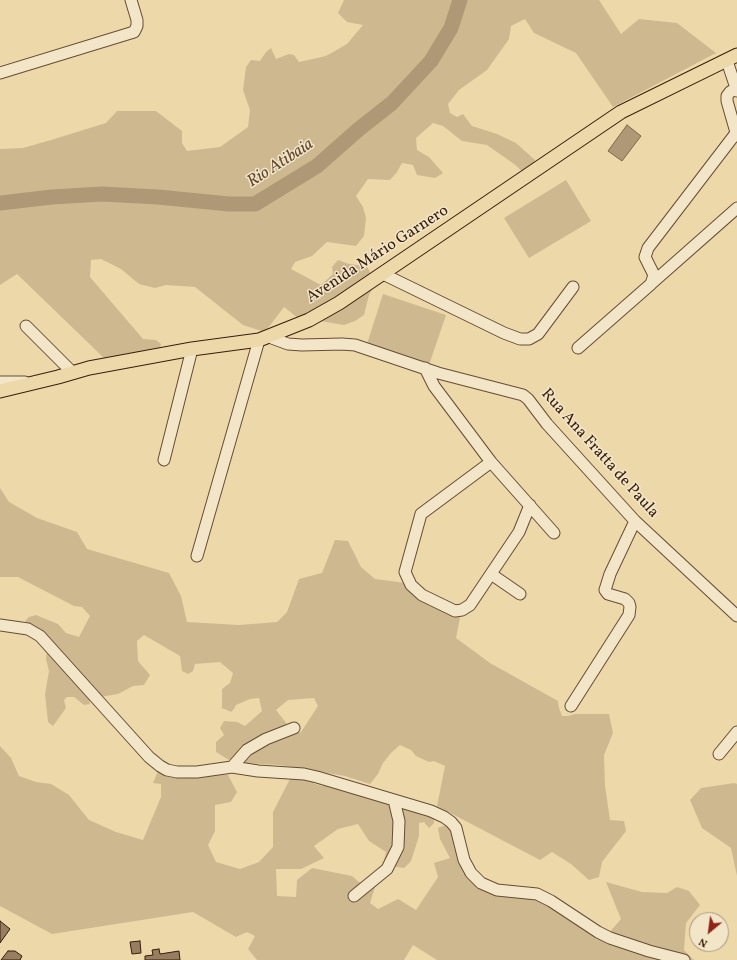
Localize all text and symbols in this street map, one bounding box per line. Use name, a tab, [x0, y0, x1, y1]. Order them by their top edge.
water label: Rio Atibaia	[244, 135, 318, 193]
street label: Avenida Mário Garnero	[303, 202, 453, 308]
street label: Rua Ana Fratta de Paula	[536, 385, 662, 523]
north arrow	[689, 912, 729, 952]
text: N	[696, 934, 711, 951]

